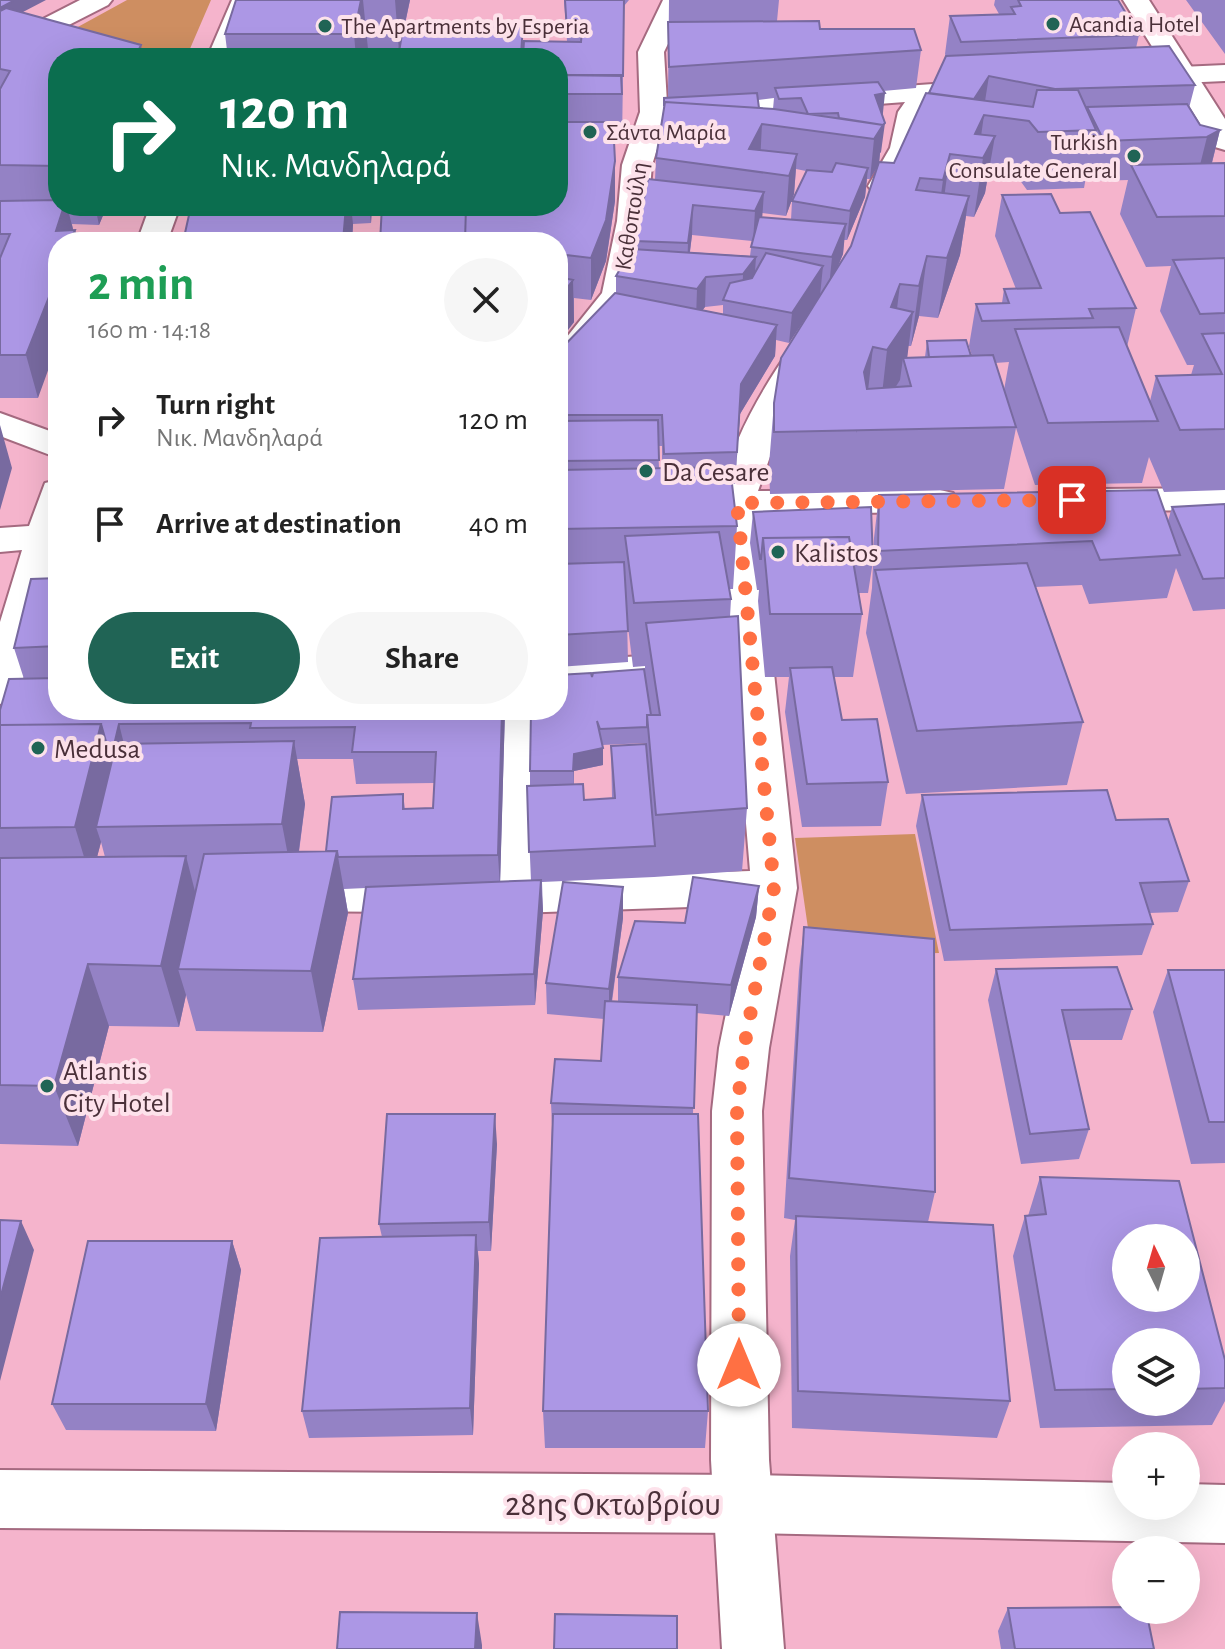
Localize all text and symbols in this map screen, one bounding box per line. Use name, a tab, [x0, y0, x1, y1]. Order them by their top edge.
place label: Acandia Hotel	[1069, 13, 1200, 37]
place label: The Apartments by Esperia	[341, 15, 590, 39]
marker: Acandia Hotel	[1044, 15, 1062, 33]
marker: The Apartments by Esperia	[316, 17, 334, 35]
icon: right	[88, 80, 192, 184]
text: 120 m	[220, 83, 349, 139]
place label: Σάντα Μαρία	[606, 121, 727, 145]
marker: Σάντα Μαρία	[581, 123, 599, 141]
place label: Turkish Consulate General	[949, 131, 1118, 183]
marker: Turkish Consulate General	[1125, 147, 1143, 165]
text: Νικ. Μανδηλαρά	[220, 148, 451, 184]
street label: Καθοπούλη	[612, 160, 652, 272]
button: close	[444, 258, 528, 342]
text: 2 min	[88, 261, 195, 309]
text: 160 m · 14:18	[88, 317, 211, 343]
text: Turn right	[156, 390, 275, 420]
icon: right	[88, 398, 132, 442]
text: 120 m	[459, 405, 528, 435]
text: Νικ. Μανδηλαρά	[156, 425, 323, 451]
place label: Da Cesare	[662, 459, 770, 487]
marker: Da Cesare	[637, 462, 655, 480]
pin	[1038, 466, 1106, 534]
icon: arrive	[1050, 478, 1094, 522]
icon: arrive	[88, 502, 132, 546]
text: Arrive at destination	[156, 509, 402, 539]
text: 40 m	[469, 509, 528, 539]
place label: Kalistos	[794, 540, 879, 568]
marker: Kalistos	[769, 543, 787, 561]
button: Exit	[88, 612, 300, 704]
button: Share	[316, 612, 528, 704]
place label: Medusa	[54, 736, 141, 764]
marker: Medusa	[29, 739, 47, 757]
place label: Atlantis City Hotel	[63, 1058, 171, 1118]
marker: Atlantis City Hotel	[38, 1077, 56, 1095]
north arrow	[1112, 1224, 1200, 1312]
map controls	[1112, 1224, 1200, 1624]
position arrow	[697, 1323, 781, 1407]
button: layers	[1112, 1328, 1200, 1416]
button: +	[1112, 1432, 1200, 1520]
street label: 28ης Οκτωβρίου	[505, 1488, 721, 1522]
button: −	[1112, 1536, 1200, 1624]

